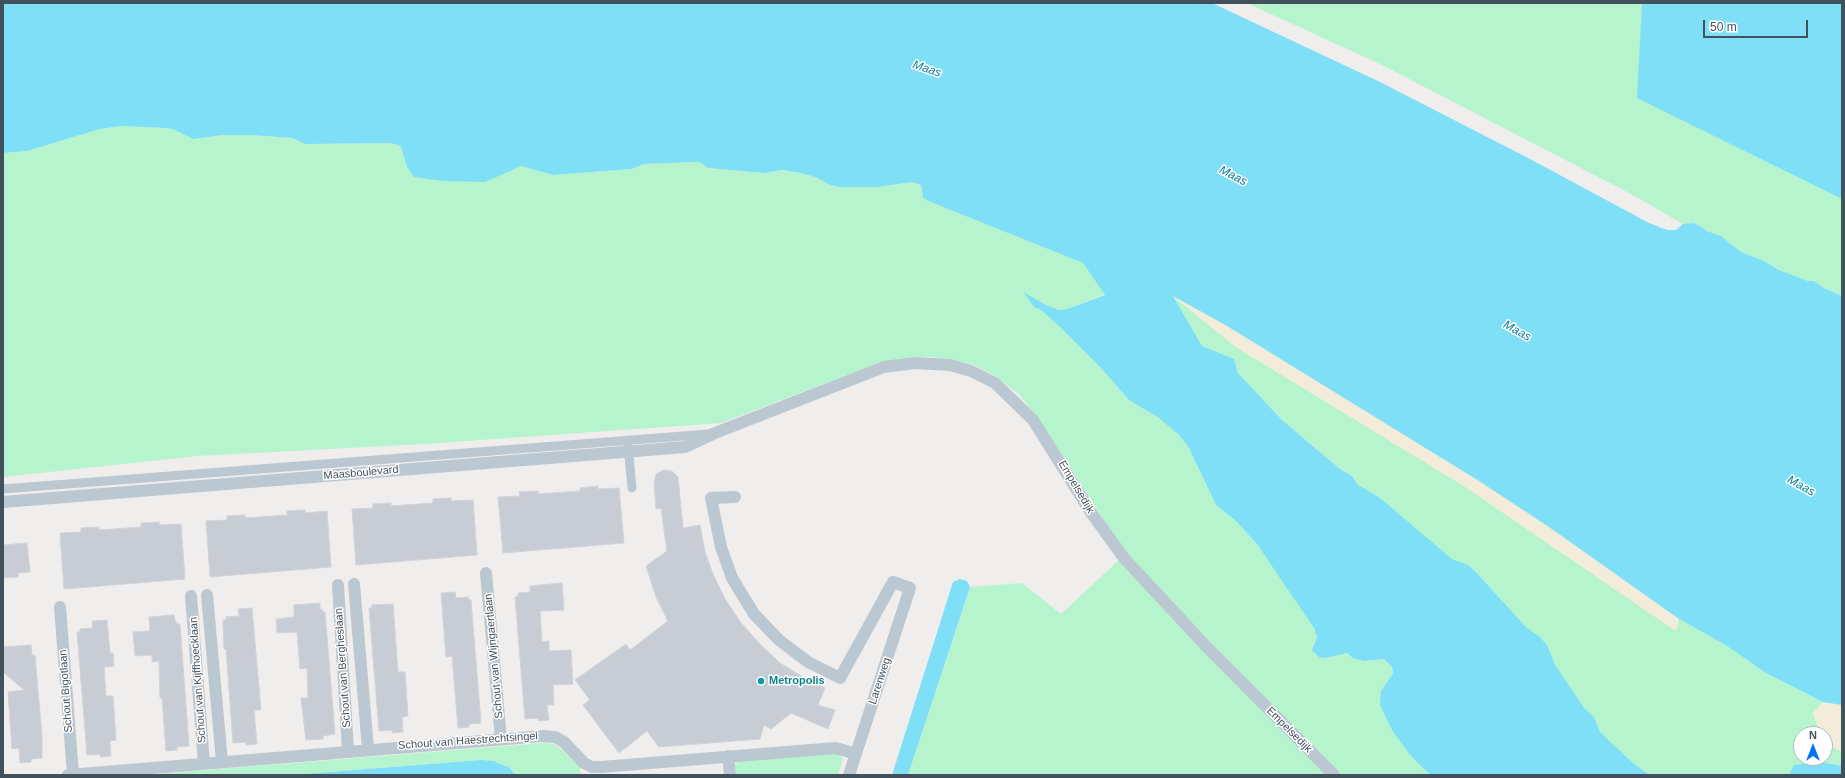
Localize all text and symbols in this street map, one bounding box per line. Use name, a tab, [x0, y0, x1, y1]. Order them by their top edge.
scale bar	[1705, 12, 1810, 38]
text: 50 m	[1710, 20, 1737, 34]
water label: Maas	[911, 57, 943, 81]
water label: Maas	[1217, 163, 1249, 189]
water label: Maas	[1501, 318, 1533, 344]
street label: Empelsedijk	[1055, 458, 1097, 516]
street label: Maasboulevard	[323, 463, 399, 483]
water label: Maas	[1785, 473, 1817, 499]
street label: Schout van Wijngaertlaan	[482, 593, 506, 719]
street label: Schout van Bergheslaan	[332, 608, 354, 728]
street label: Schout van Kijffhoecklaan	[187, 617, 209, 743]
street label: Schout Bigotlaan	[57, 649, 75, 733]
street label: Larenweg	[866, 656, 894, 706]
place label: Metropolis	[769, 674, 825, 688]
marker: Metropolis	[756, 676, 766, 686]
street label: Empelsedijk	[1263, 704, 1315, 756]
north arrow	[1793, 726, 1833, 766]
text: N	[1809, 729, 1817, 741]
street label: Schout van Haestrechtsingel	[398, 730, 538, 752]

